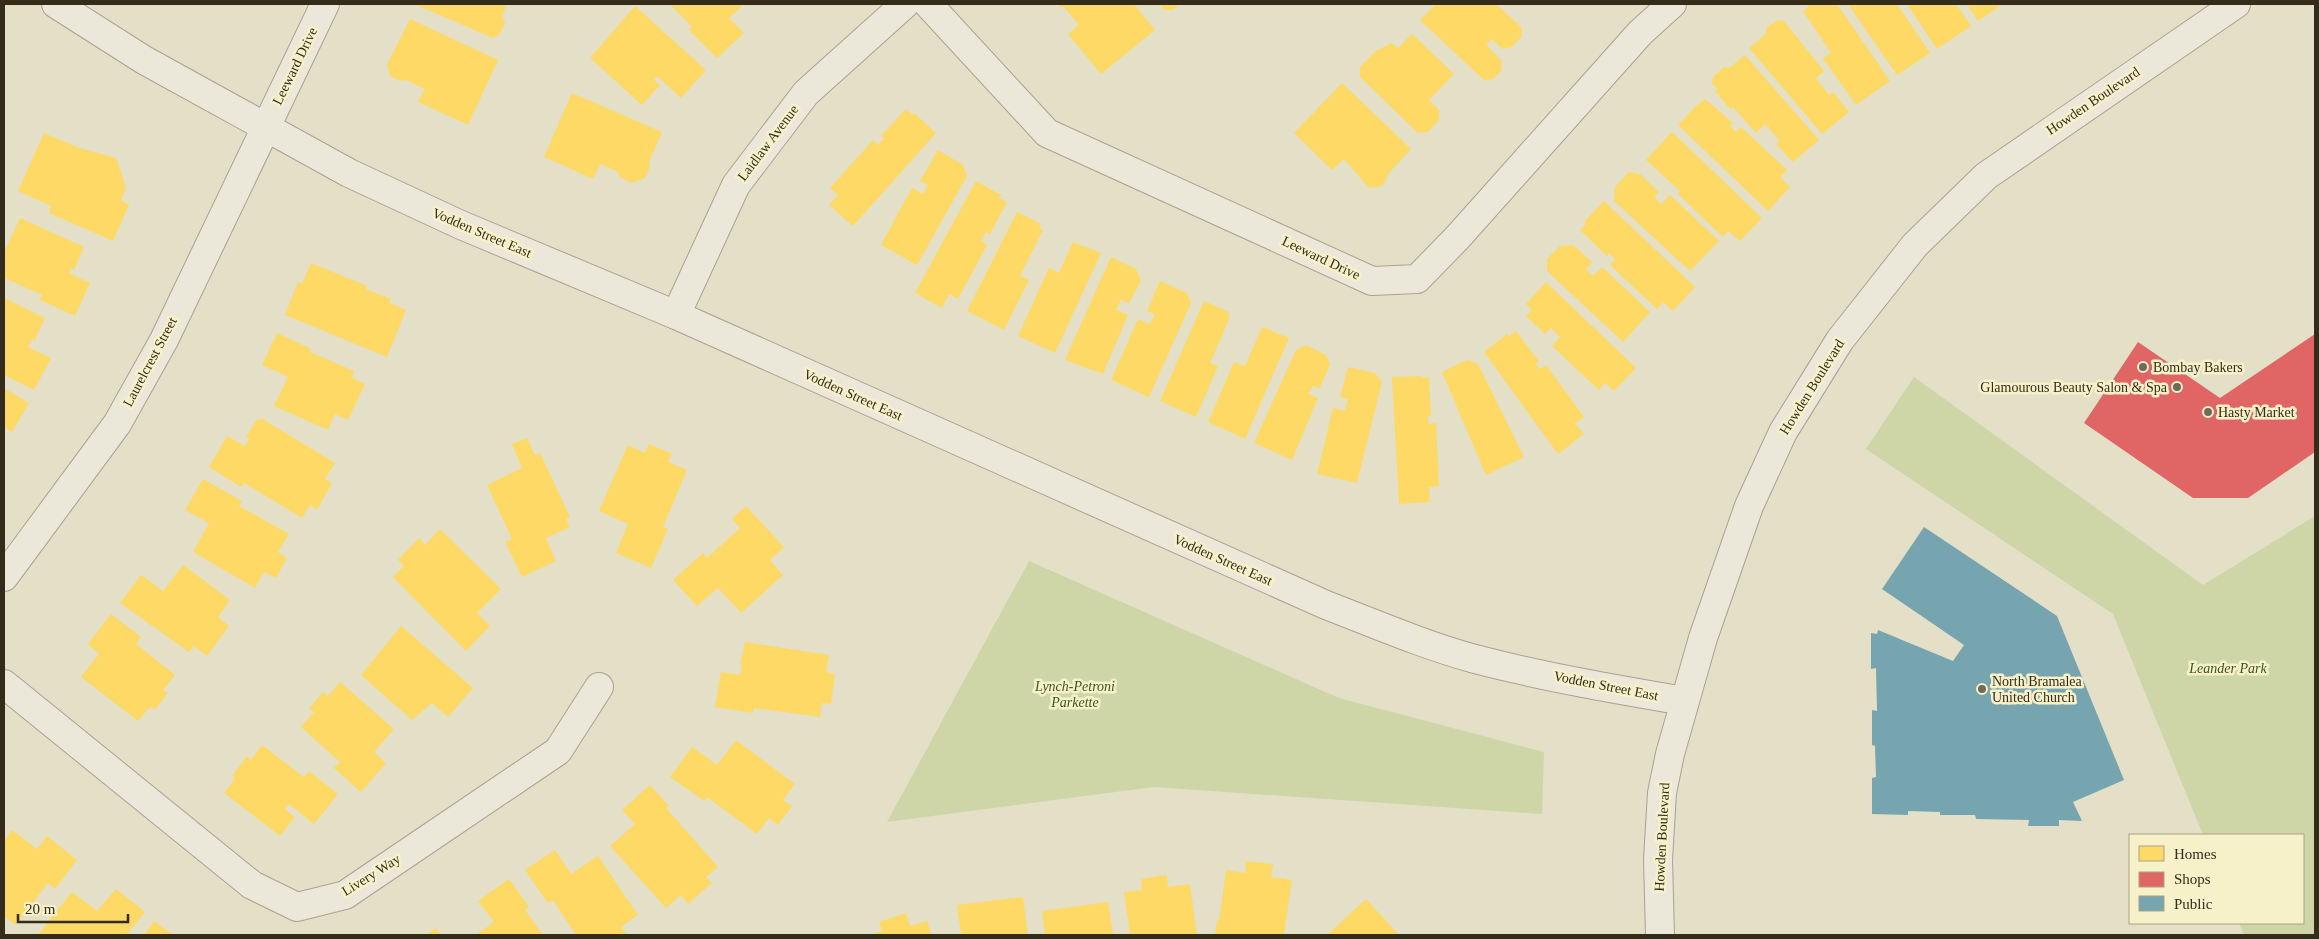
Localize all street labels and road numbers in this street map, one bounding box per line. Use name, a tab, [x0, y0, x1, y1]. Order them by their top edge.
street label: Leeward Drive	[270, 25, 320, 107]
street label: Howden Boulevard	[2044, 64, 2142, 138]
street label: Laidlaw Avenue	[735, 102, 801, 184]
street label: Vodden Street East	[430, 205, 534, 261]
street label: Leeward Drive	[1280, 233, 1362, 283]
street label: Laurelcrest Street	[120, 315, 180, 409]
street label: Howden Boulevard	[1777, 337, 1847, 437]
street label: Vodden Street East	[801, 367, 905, 424]
street label: Vodden Street East	[1171, 532, 1275, 589]
street label: Vodden Street East	[1552, 668, 1660, 704]
street label: Howden Boulevard	[1652, 782, 1672, 892]
street label: Livery Way	[339, 851, 403, 899]

